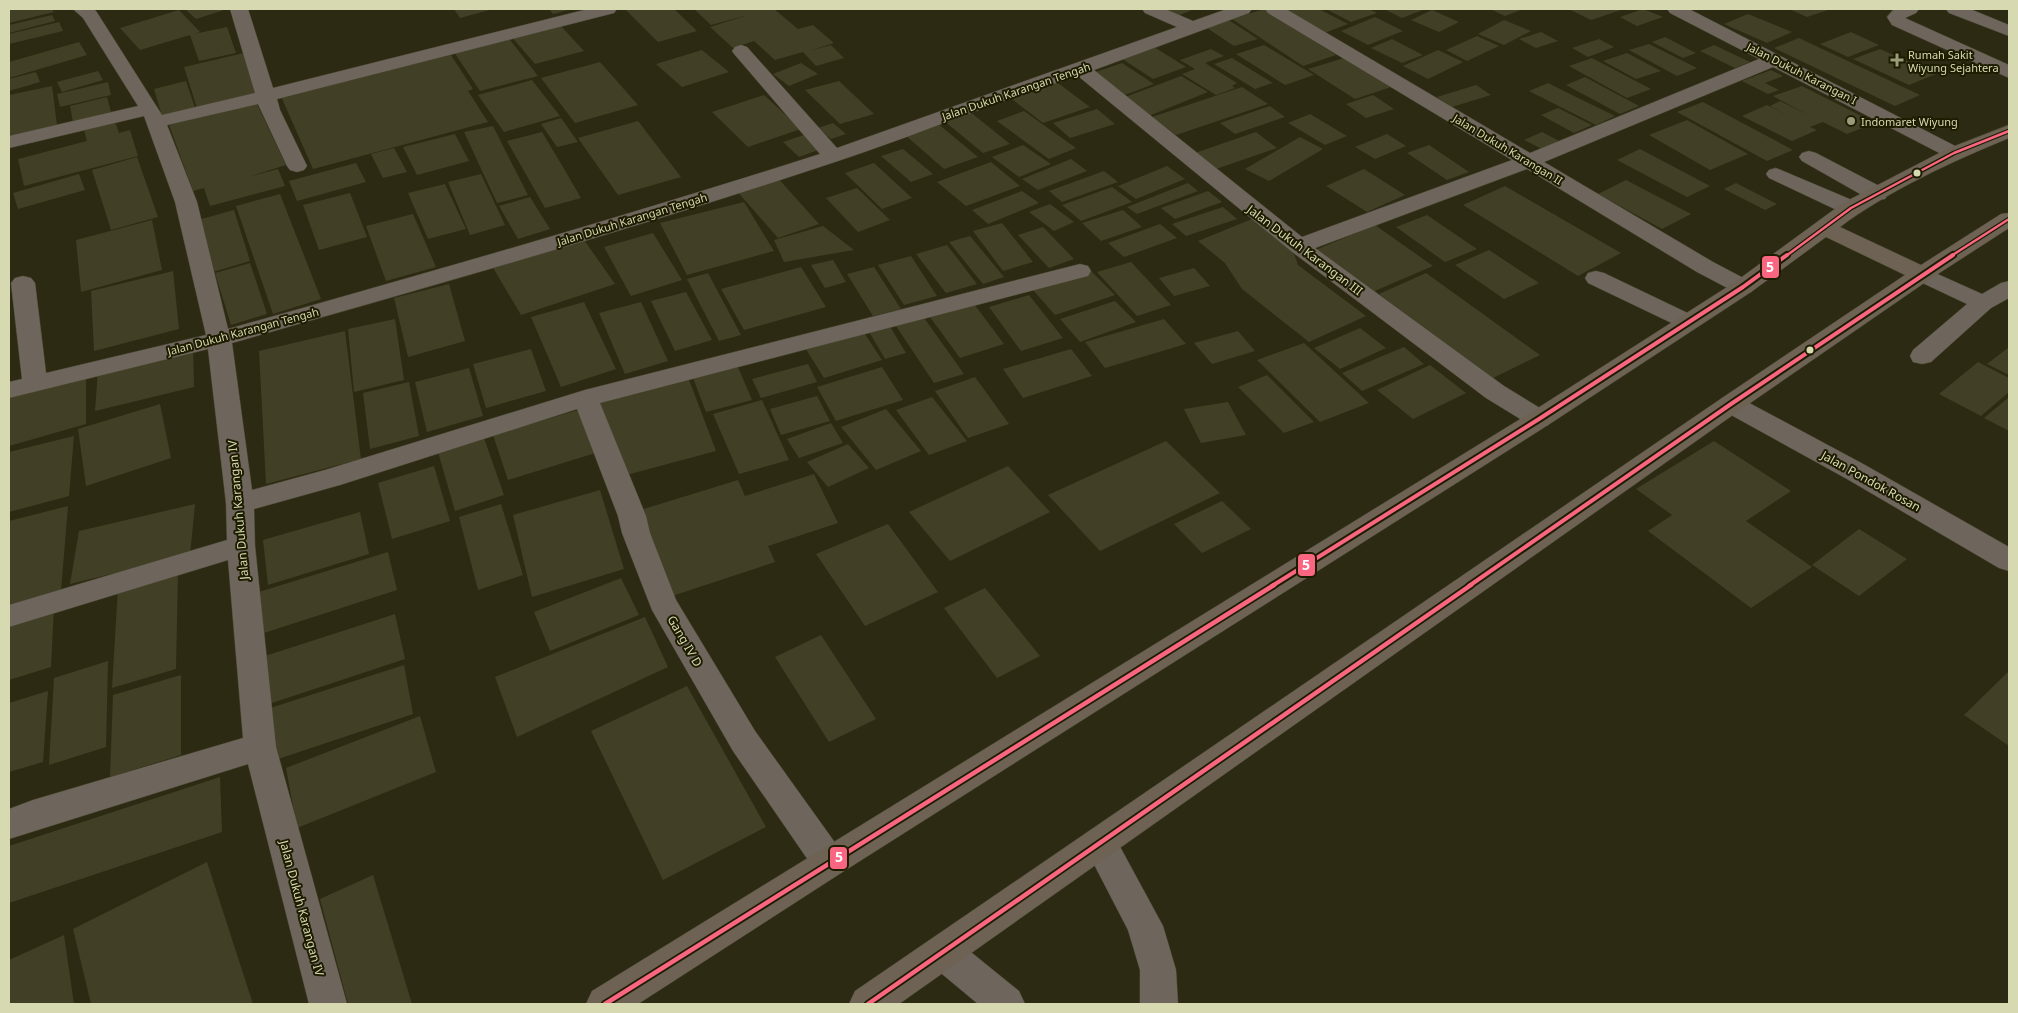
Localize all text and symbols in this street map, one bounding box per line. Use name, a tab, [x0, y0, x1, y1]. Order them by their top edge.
street label: Jalan Dukuh Karangan I	[1744, 38, 1860, 107]
place label: Rumah Sakit Wiyung Sejahtera	[1908, 47, 1999, 75]
marker: Rumah Sakit Wiyung Sejahtera	[1890, 53, 1904, 67]
street label: Jalan Dukuh Karangan Tengah	[939, 59, 1092, 124]
street label: Jalan Dukuh Karangan II	[1450, 110, 1566, 188]
place label: Indomaret Wiyung	[1861, 114, 1958, 129]
marker: Indomaret Wiyung	[1845, 115, 1857, 127]
unlabelled marker	[1912, 168, 1922, 178]
street label: Jalan Dukuh Karangan Tengah	[554, 189, 709, 249]
street label: Jalan Dukuh Karangan III	[1243, 200, 1366, 299]
line badge: 5	[1761, 255, 1780, 279]
text: 5	[1766, 257, 1774, 276]
street label: Jalan Dukuh Karangan Tengah	[165, 304, 320, 359]
unlabelled marker	[1805, 345, 1815, 355]
street label: Jalan Dukuh Karangan IV	[223, 439, 253, 581]
street label: Jalan Pondok Rosan	[1817, 446, 1924, 515]
line badge: 5	[1297, 553, 1316, 577]
text: 5	[1302, 555, 1310, 574]
street label: Gang IV D	[664, 612, 707, 670]
street label: Jalan Dukuh Karangan IV	[275, 837, 329, 979]
line badge: 5	[829, 846, 848, 870]
text: 5	[835, 847, 843, 866]

